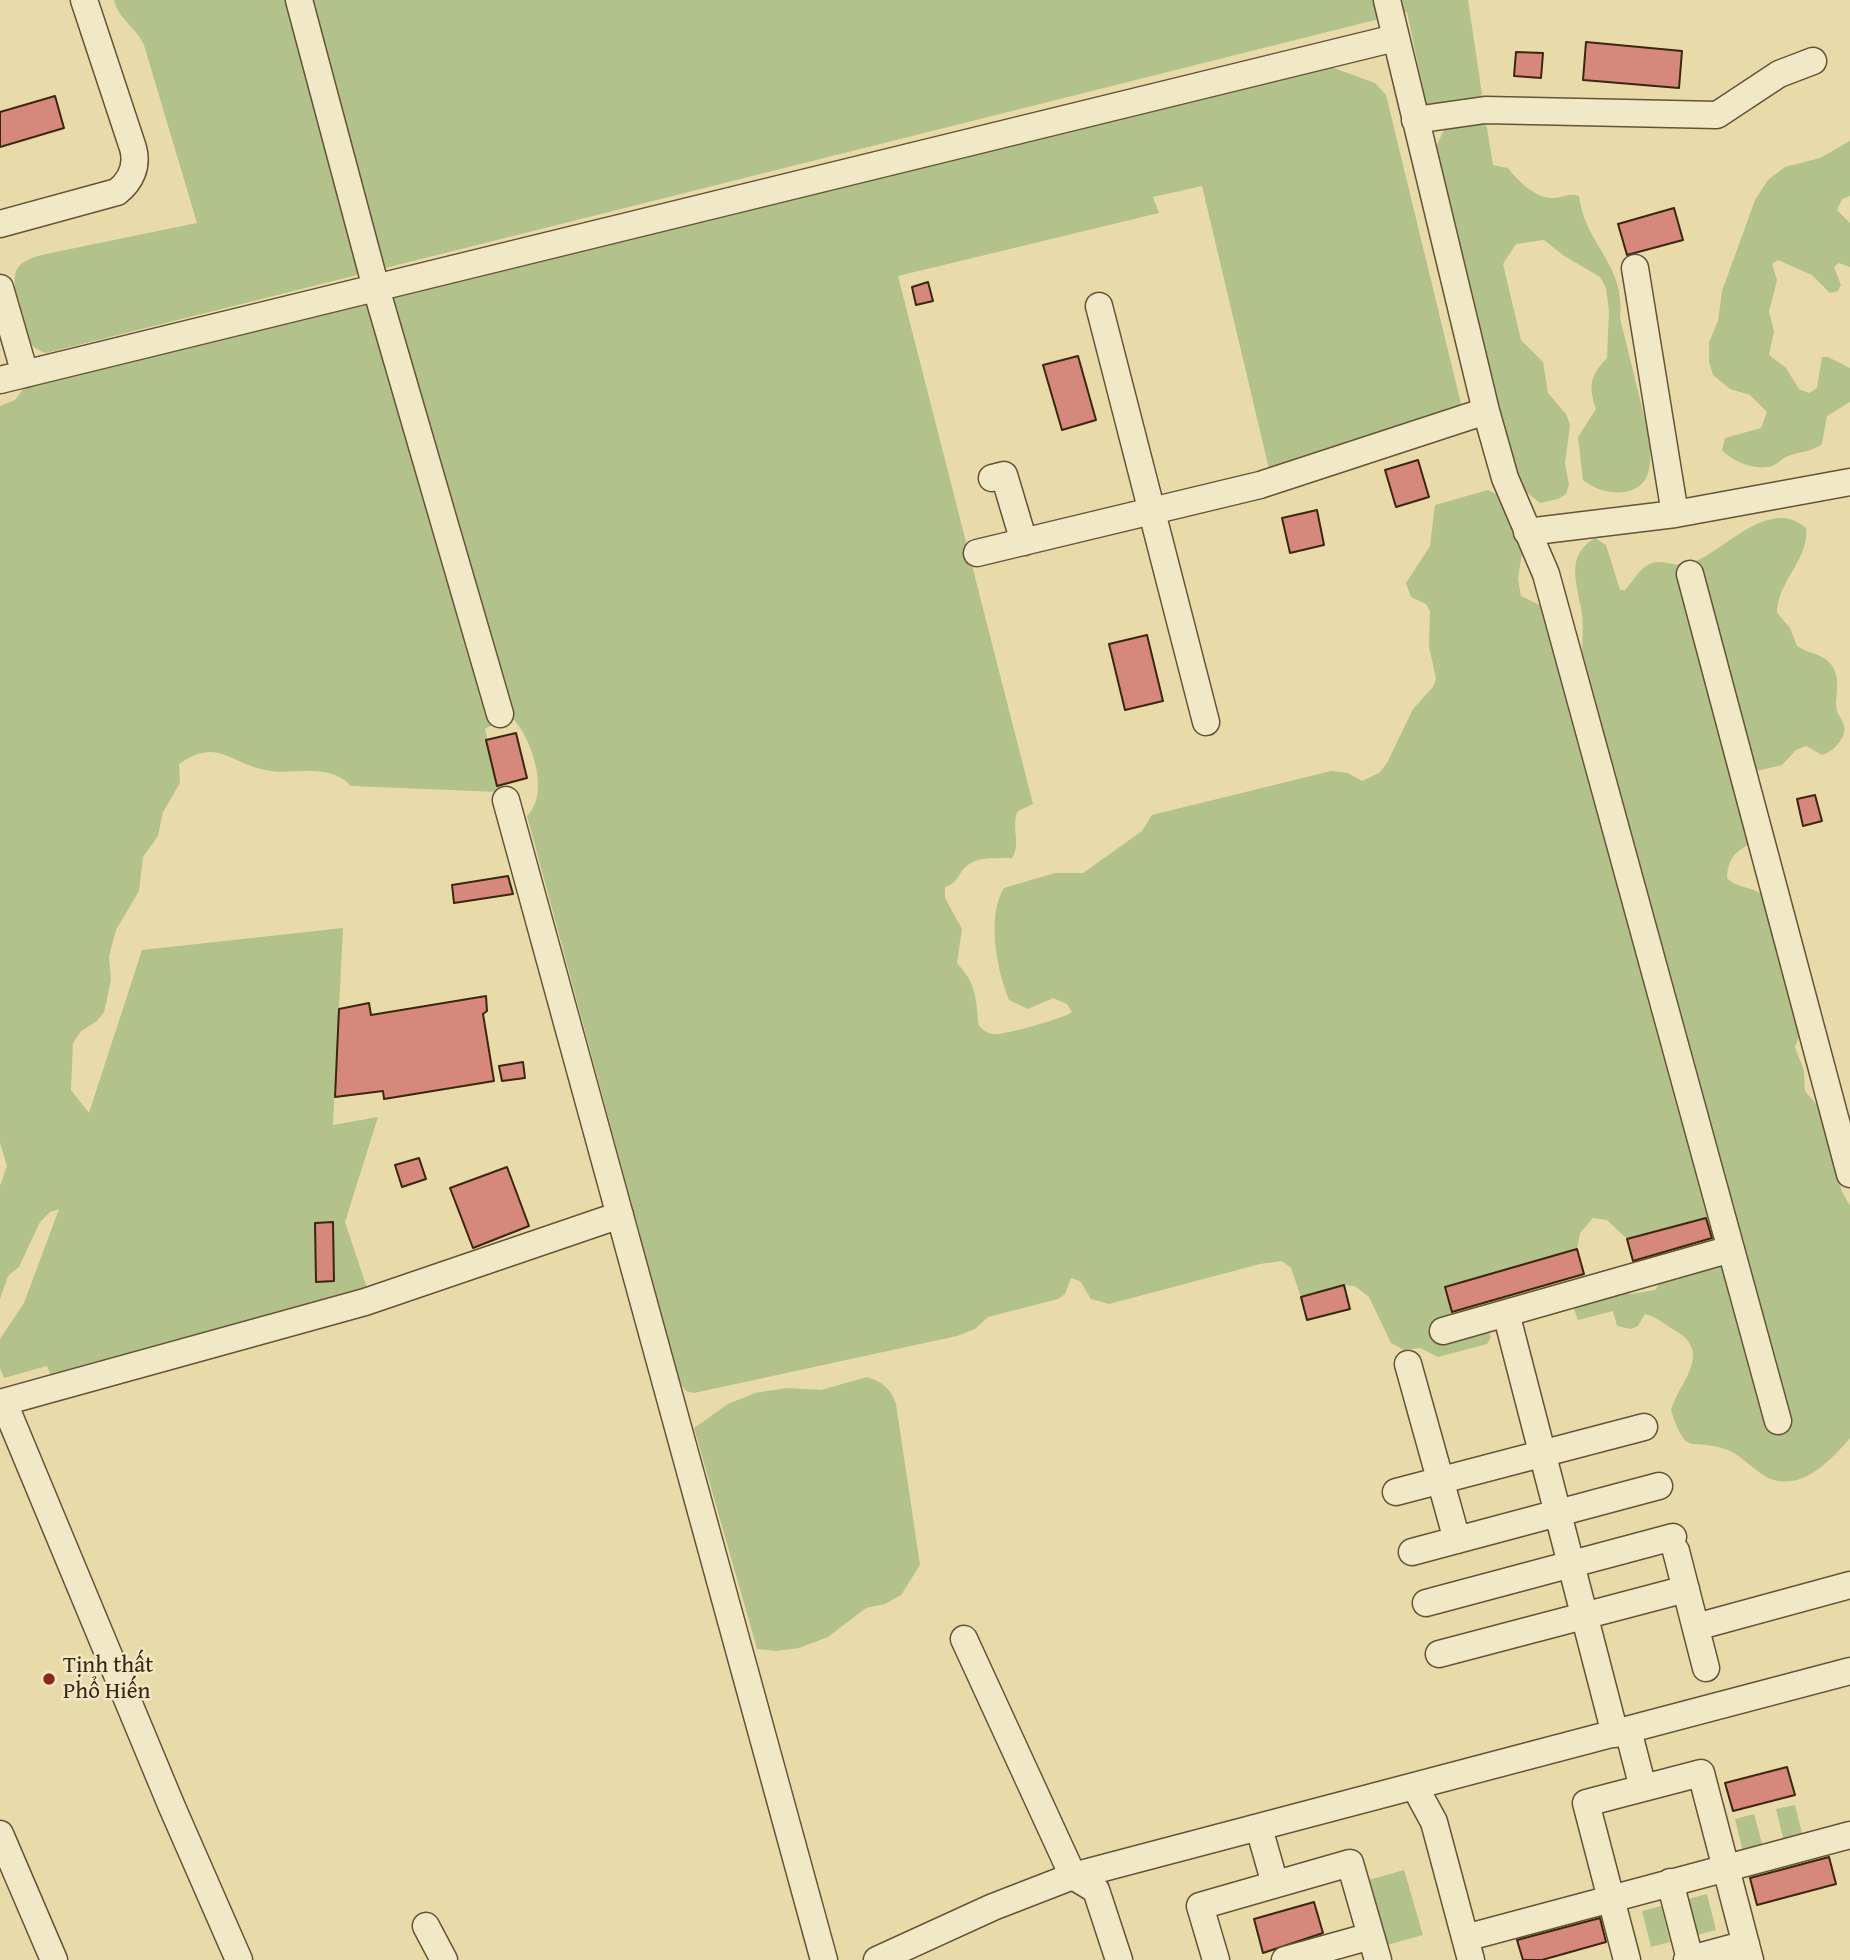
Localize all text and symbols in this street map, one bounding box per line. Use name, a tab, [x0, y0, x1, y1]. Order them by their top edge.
place label: Tịnh thất Phổ Hiến	[63, 1652, 153, 1706]
marker: Tịnh thất Phổ Hiến	[41, 1671, 57, 1687]

